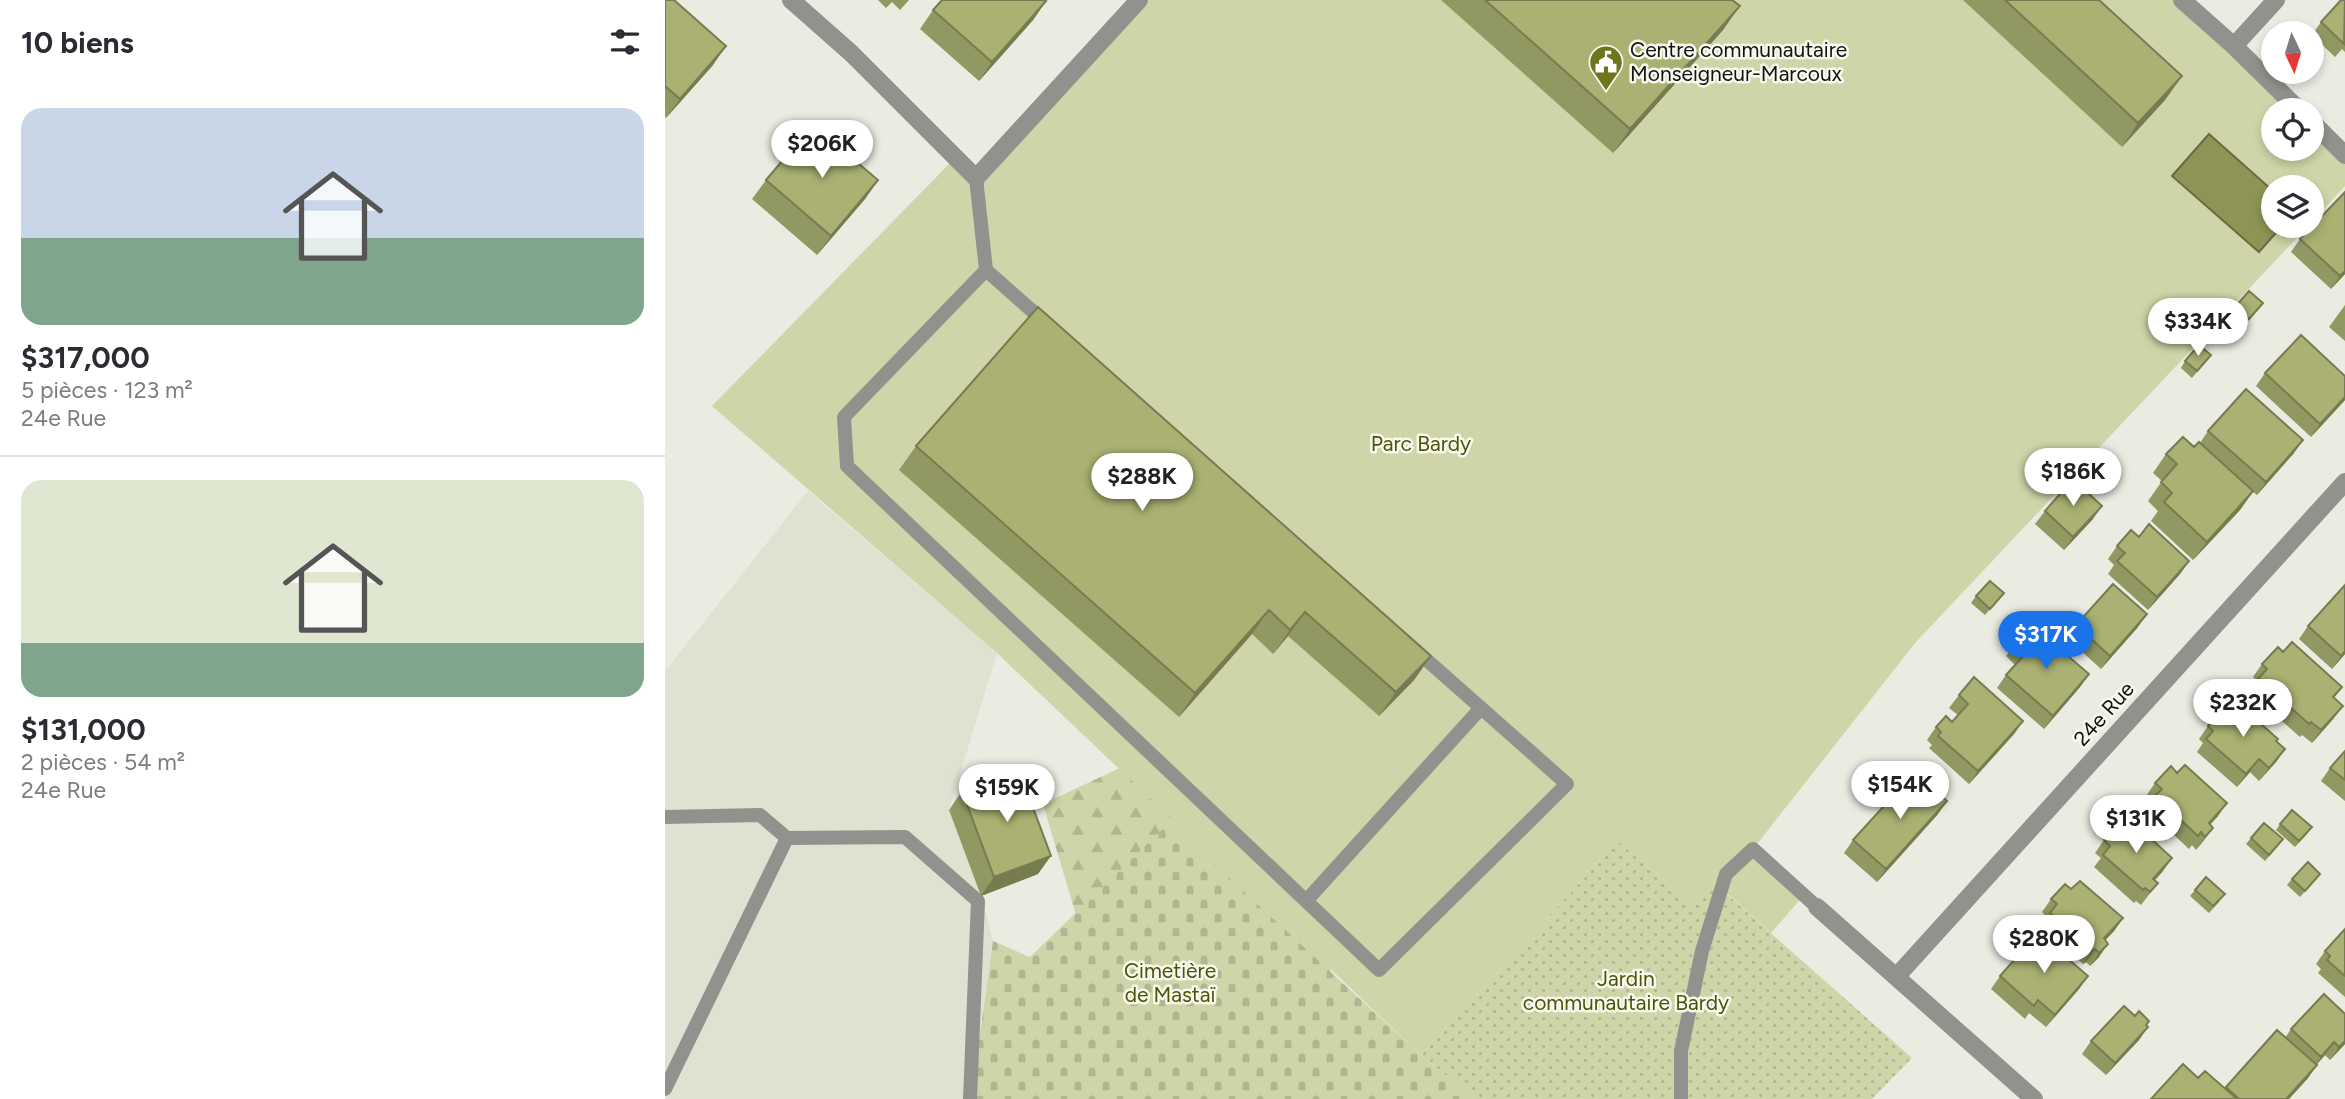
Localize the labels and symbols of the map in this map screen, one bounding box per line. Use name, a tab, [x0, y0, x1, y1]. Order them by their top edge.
north arrow	[2261, 21, 2324, 84]
place label: Centre communautaire Monseigneur-Marcoux	[1630, 37, 1847, 86]
public building icon: Centre communautaire Monseigneur-Marcoux	[1587, 43, 1625, 92]
pin: $206K	[773, 120, 871, 180]
pin: $334K	[2149, 298, 2247, 358]
park label: Parc Bardy	[1371, 431, 1471, 456]
pin: $186K	[2024, 448, 2122, 508]
pin: $288K	[1093, 454, 1191, 513]
pin: $317K	[1997, 612, 2095, 671]
street label: 24e Rue	[2068, 676, 2139, 751]
pin: $232K	[2194, 680, 2292, 739]
pin: $154K	[1851, 762, 1949, 821]
pin: $159K	[958, 764, 1056, 824]
pin: $131K	[2087, 796, 2185, 855]
pin: $280K	[1995, 916, 2093, 975]
park label: Cimetière de Mastaï	[1124, 958, 1216, 1007]
park label: Jardin communautaire Bardy	[1523, 966, 1729, 1015]

